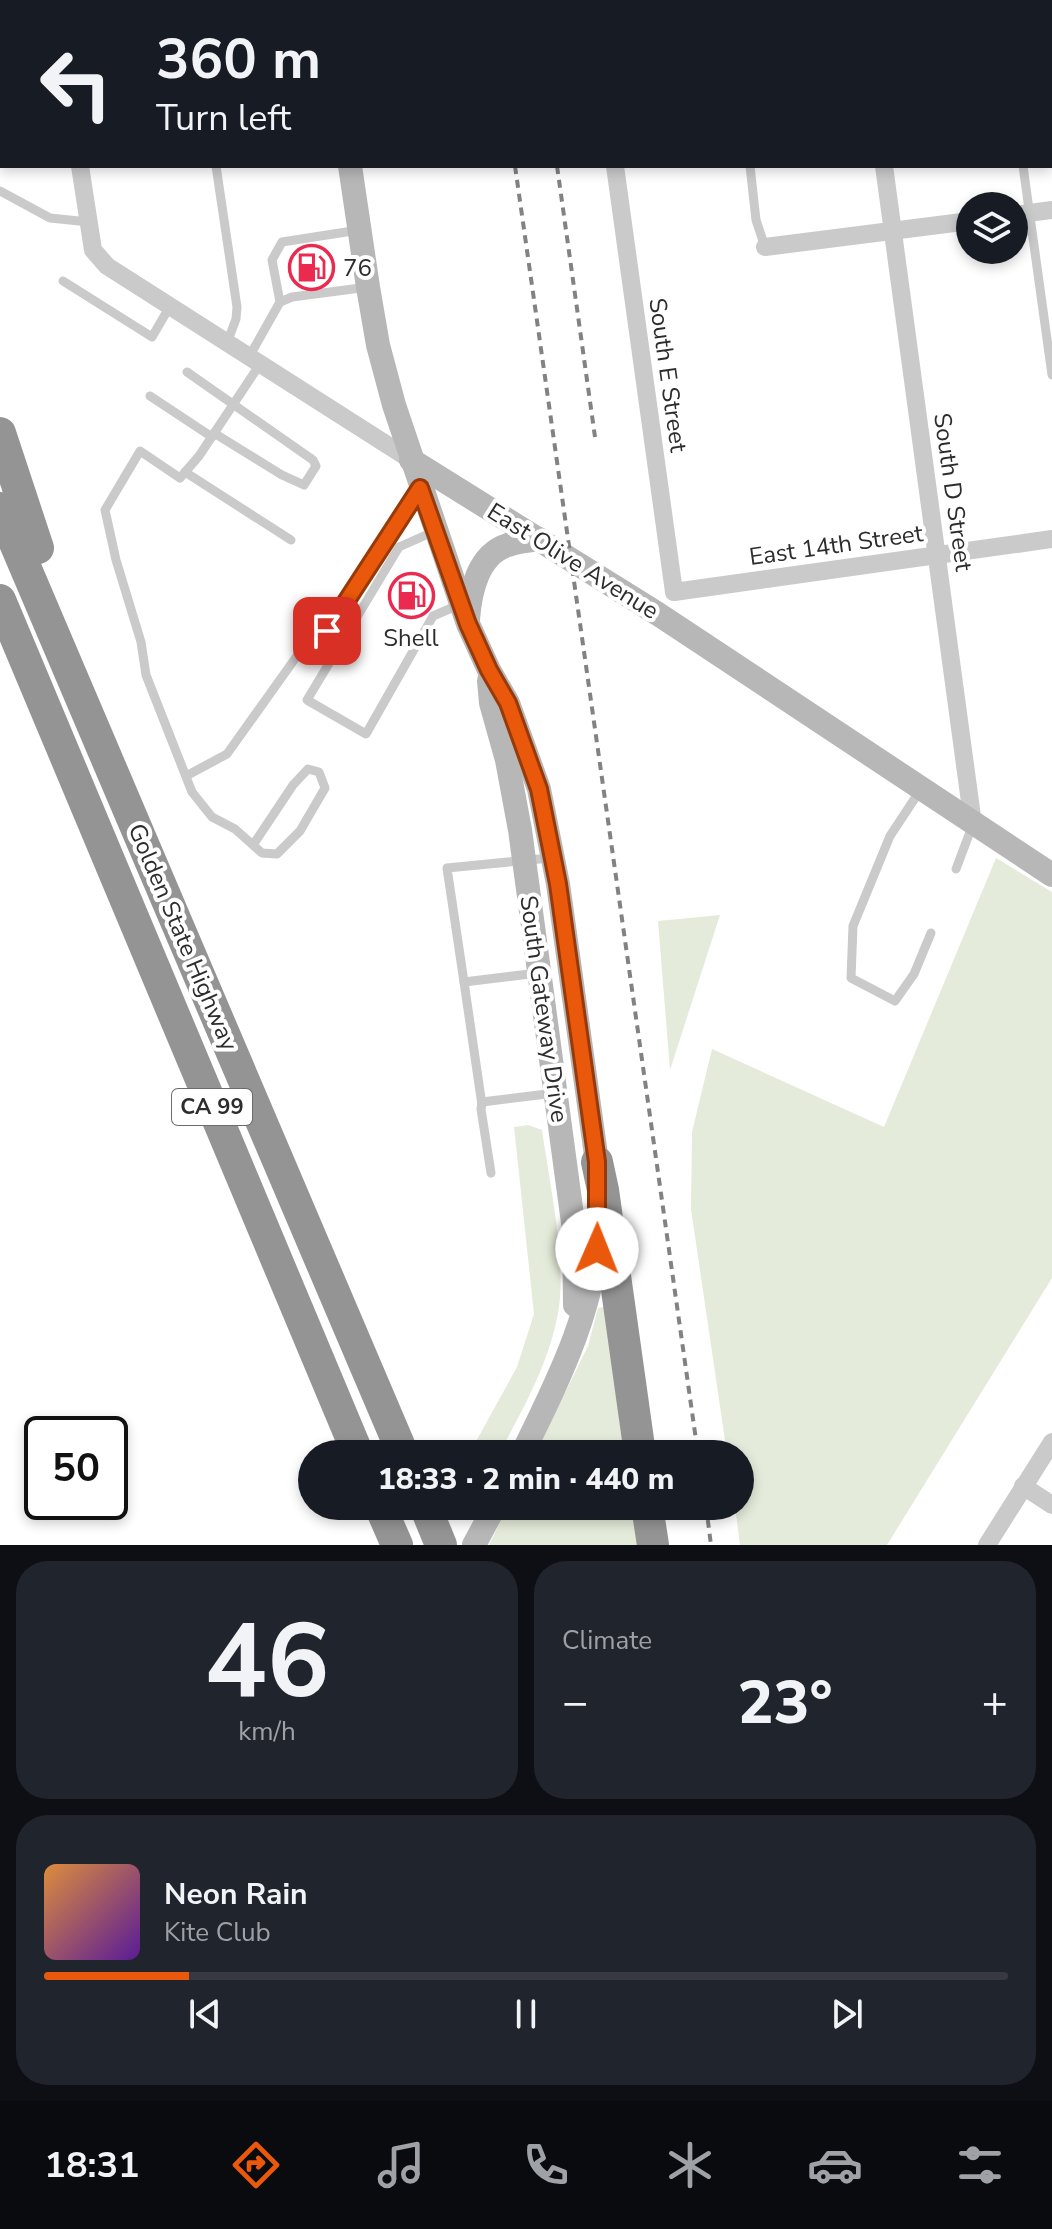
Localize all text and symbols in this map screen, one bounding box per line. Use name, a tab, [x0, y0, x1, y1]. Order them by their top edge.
text: 360 m	[156, 21, 321, 98]
icon: left	[24, 32, 128, 136]
text: Turn left	[156, 94, 291, 143]
map controls	[956, 192, 1028, 264]
button: layers	[956, 192, 1028, 264]
fuel station icon: 76	[288, 244, 336, 292]
place label: 76	[343, 252, 372, 284]
street label: South E Street	[641, 296, 695, 455]
street label: South D Street	[926, 411, 980, 574]
street label: East Olive Avenue	[481, 495, 665, 627]
street label: East 14th Street	[747, 517, 925, 573]
fuel station icon: Shell	[387, 572, 435, 620]
pin	[293, 597, 361, 665]
icon: arrive	[305, 609, 349, 653]
place label: Shell	[383, 622, 439, 654]
street label: Golden State Highway	[121, 819, 246, 1056]
street label: South Gateway Drive	[512, 893, 576, 1125]
road number: CA 99	[172, 1089, 252, 1125]
position arrow	[555, 1207, 639, 1291]
speed limit sign: 50	[24, 1416, 128, 1520]
text: 18:33 · 2 min · 440 m	[378, 1459, 674, 1500]
text: 46	[205, 1591, 329, 1733]
text: Climate	[562, 1623, 652, 1658]
text: 23°	[737, 1662, 833, 1744]
text: −	[562, 1673, 588, 1733]
text: +	[982, 1673, 1008, 1733]
text: km/h	[238, 1714, 296, 1749]
text: Neon Rain	[164, 1874, 308, 1915]
text: Kite Club	[164, 1915, 271, 1950]
icon: previous	[183, 1992, 227, 2036]
icon: pause	[504, 1992, 548, 2036]
icon: next	[825, 1992, 869, 2036]
icon: directions	[228, 2137, 284, 2193]
icon: music	[373, 2137, 429, 2193]
icon: phone	[518, 2137, 574, 2193]
icon: climate	[662, 2137, 718, 2193]
icon: car	[807, 2137, 863, 2193]
icon: filters	[952, 2137, 1008, 2193]
text: 18:31	[44, 2141, 140, 2190]

